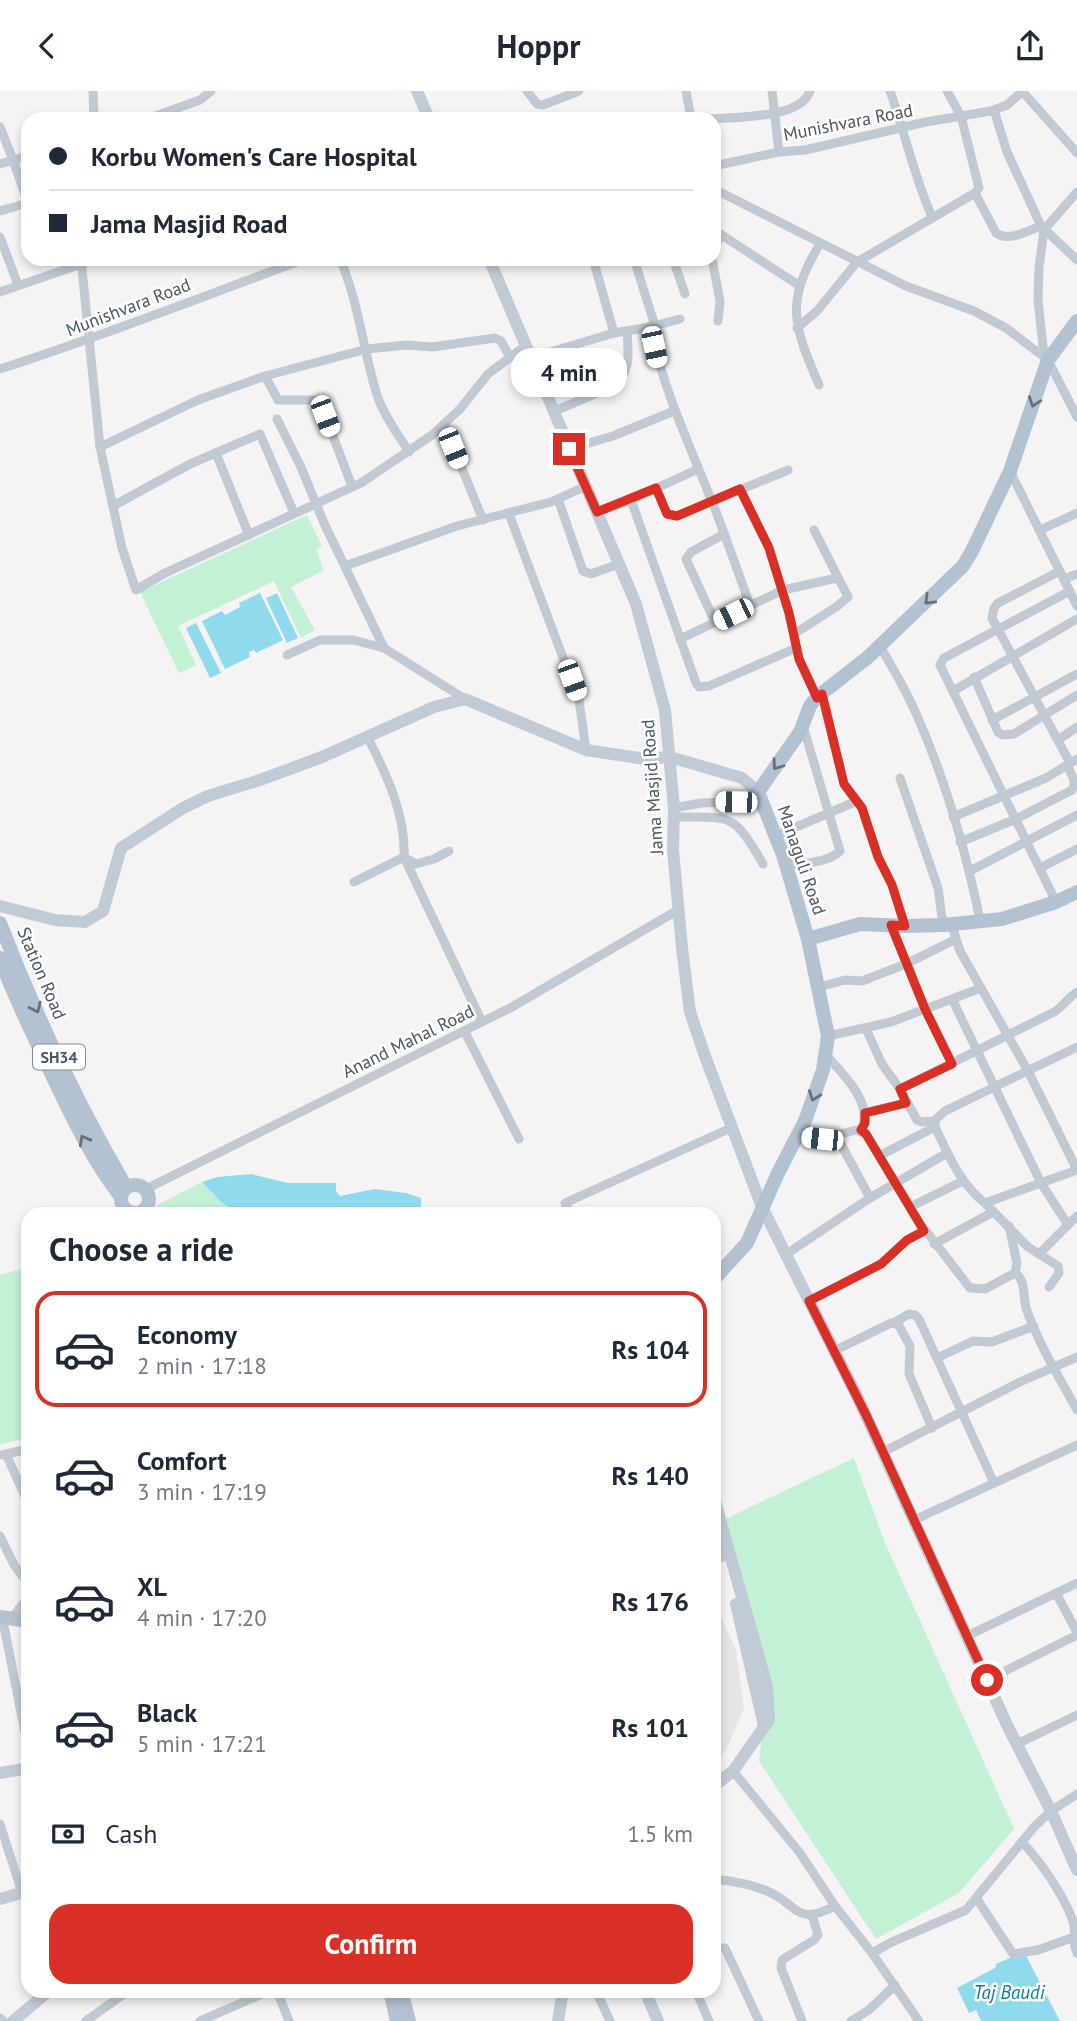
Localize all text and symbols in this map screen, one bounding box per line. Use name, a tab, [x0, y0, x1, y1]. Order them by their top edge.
text: Hoppr	[497, 25, 580, 67]
icon: back	[28, 27, 66, 65]
icon: share	[1011, 27, 1049, 65]
street label: Munishvara Road	[781, 98, 915, 146]
text: Korbu Women's Care Hospital	[91, 140, 417, 173]
text: Jama Masjid Road	[91, 207, 287, 240]
street label: Munishvara Road	[62, 273, 194, 341]
car	[640, 324, 669, 370]
callout: 4 min	[511, 347, 627, 397]
text: 4 min	[541, 358, 597, 387]
car	[308, 393, 343, 439]
one-way arrow	[1028, 395, 1042, 407]
car	[436, 425, 471, 471]
route end	[553, 433, 585, 465]
one-way arrow	[924, 591, 937, 604]
car	[710, 595, 757, 633]
car	[555, 657, 590, 703]
street label: Jama Masjid Road	[636, 719, 668, 856]
one-way arrow	[772, 757, 785, 769]
car	[715, 791, 758, 813]
street label: Managuli Road	[773, 802, 831, 918]
street label: Station Road	[12, 923, 72, 1023]
street label: Anand Mahal Road	[338, 999, 478, 1083]
one-way arrow	[27, 1001, 41, 1013]
road number: SH34	[33, 1045, 85, 1069]
one-way arrow	[808, 1090, 822, 1102]
car	[801, 1126, 844, 1152]
one-way arrow	[79, 1134, 92, 1147]
text: Choose a ride	[49, 1228, 234, 1270]
icon: car	[53, 1318, 116, 1381]
text: Economy	[137, 1318, 237, 1351]
text: Rs 104	[612, 1333, 689, 1366]
text: 2 min · 17:18	[137, 1351, 267, 1380]
icon: car	[53, 1444, 116, 1507]
text: Comfort	[137, 1444, 227, 1477]
text: Rs 140	[612, 1459, 689, 1492]
text: 3 min · 17:19	[137, 1477, 267, 1506]
icon: car	[53, 1570, 116, 1633]
text: XL	[137, 1570, 167, 1603]
text: Rs 176	[612, 1585, 689, 1618]
text: 4 min · 17:20	[137, 1603, 267, 1632]
route start	[971, 1664, 1003, 1696]
icon: car	[53, 1696, 116, 1759]
text: Black	[137, 1696, 197, 1729]
text: Rs 101	[612, 1711, 689, 1744]
text: 5 min · 17:21	[137, 1729, 267, 1758]
icon: cash	[49, 1815, 87, 1853]
text: Cash	[105, 1817, 157, 1850]
text: 1.5 km	[627, 1819, 693, 1848]
button: Confirm	[49, 1904, 693, 1984]
water label: Taj Baudi	[973, 1980, 1046, 2004]

